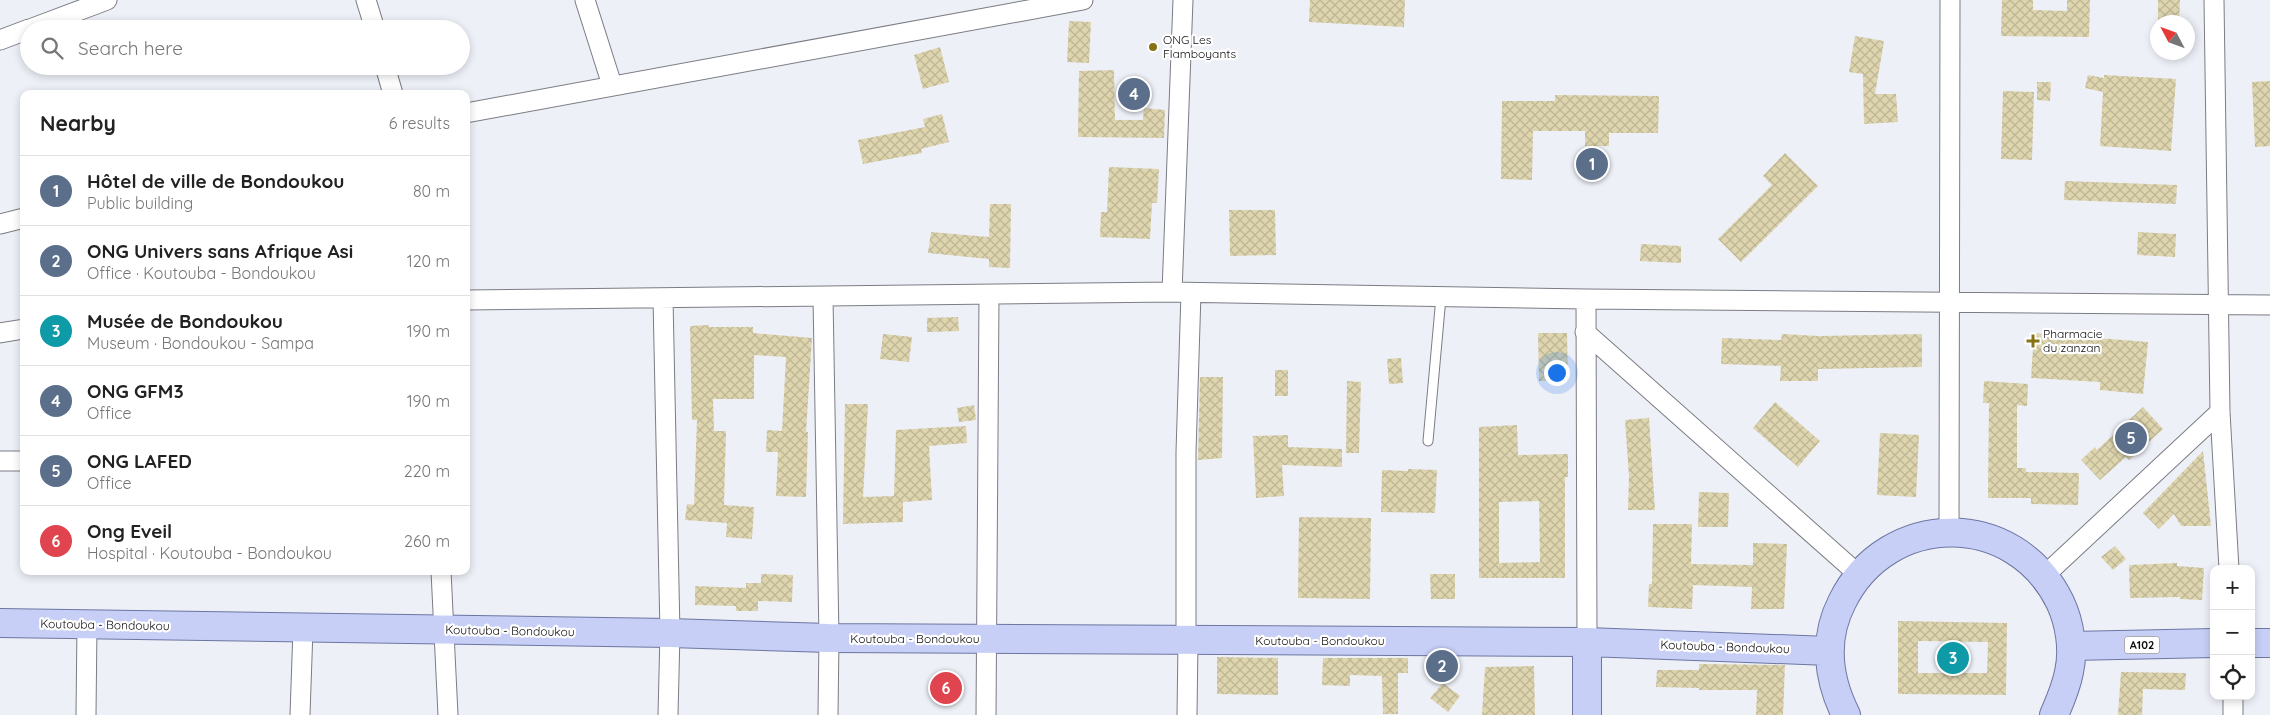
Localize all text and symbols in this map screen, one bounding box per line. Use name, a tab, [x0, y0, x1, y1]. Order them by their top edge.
north arrow	[2150, 15, 2195, 60]
search box	[20, 20, 470, 75]
place label: ONG Les Flamboyants	[1163, 32, 1237, 61]
icon: search	[38, 34, 66, 62]
text: Search here	[78, 36, 183, 60]
marker: ONG Les Flamboyants	[1147, 41, 1159, 53]
pin: 4	[1118, 75, 1150, 113]
text: Nearby	[40, 110, 116, 136]
text: 6 results	[389, 113, 450, 133]
pin: 1	[1576, 145, 1608, 183]
text: Hôtel de ville de Bondoukou	[87, 169, 345, 193]
text: 1	[53, 181, 59, 201]
text: 80 m	[413, 181, 450, 201]
text: Public building	[87, 193, 193, 213]
text: ONG Univers sans Afrique Asi	[87, 239, 353, 263]
text: 2	[51, 251, 61, 271]
text: 120 m	[407, 251, 450, 271]
text: Office · Koutouba - Bondoukou	[87, 263, 316, 283]
text: Musée de Bondoukou	[87, 309, 283, 333]
text: 3	[52, 321, 60, 341]
text: 190 m	[407, 321, 450, 341]
place label: Pharmacie du zanzan	[2043, 326, 2103, 355]
text: Museum · Bondoukou - Sampa	[87, 333, 314, 353]
marker: Pharmacie du zanzan	[2027, 335, 2039, 347]
your location	[1544, 360, 1570, 386]
text: ONG GFM3	[87, 379, 184, 403]
text: 4	[51, 391, 61, 411]
text: 190 m	[407, 391, 450, 411]
text: Office	[87, 403, 132, 423]
pin: 5	[2115, 419, 2147, 457]
text: ONG LAFED	[87, 449, 192, 473]
text: 5	[51, 461, 61, 481]
text: 220 m	[404, 461, 450, 481]
text: Office	[87, 473, 132, 493]
text: Ong Eveil	[87, 519, 172, 543]
text: 6	[52, 531, 60, 551]
text: 260 m	[404, 531, 450, 551]
text: Hospital · Koutouba - Bondoukou	[87, 543, 332, 563]
map controls	[2210, 565, 2255, 700]
button: +	[2210, 565, 2255, 610]
button: −	[2210, 610, 2255, 655]
street label: Koutouba - Bondoukou	[40, 616, 170, 633]
street label: Koutouba - Bondoukou	[445, 622, 575, 639]
street label: Koutouba - Bondoukou	[850, 631, 980, 646]
street label: Koutouba - Bondoukou	[1255, 633, 1385, 648]
road number: A102	[2124, 636, 2160, 654]
street label: Koutouba - Bondoukou	[1660, 637, 1790, 656]
pin: 3	[1937, 639, 1969, 677]
pin: 2	[1426, 647, 1458, 685]
button: locate	[2210, 655, 2255, 700]
pin: 6	[930, 669, 962, 707]

